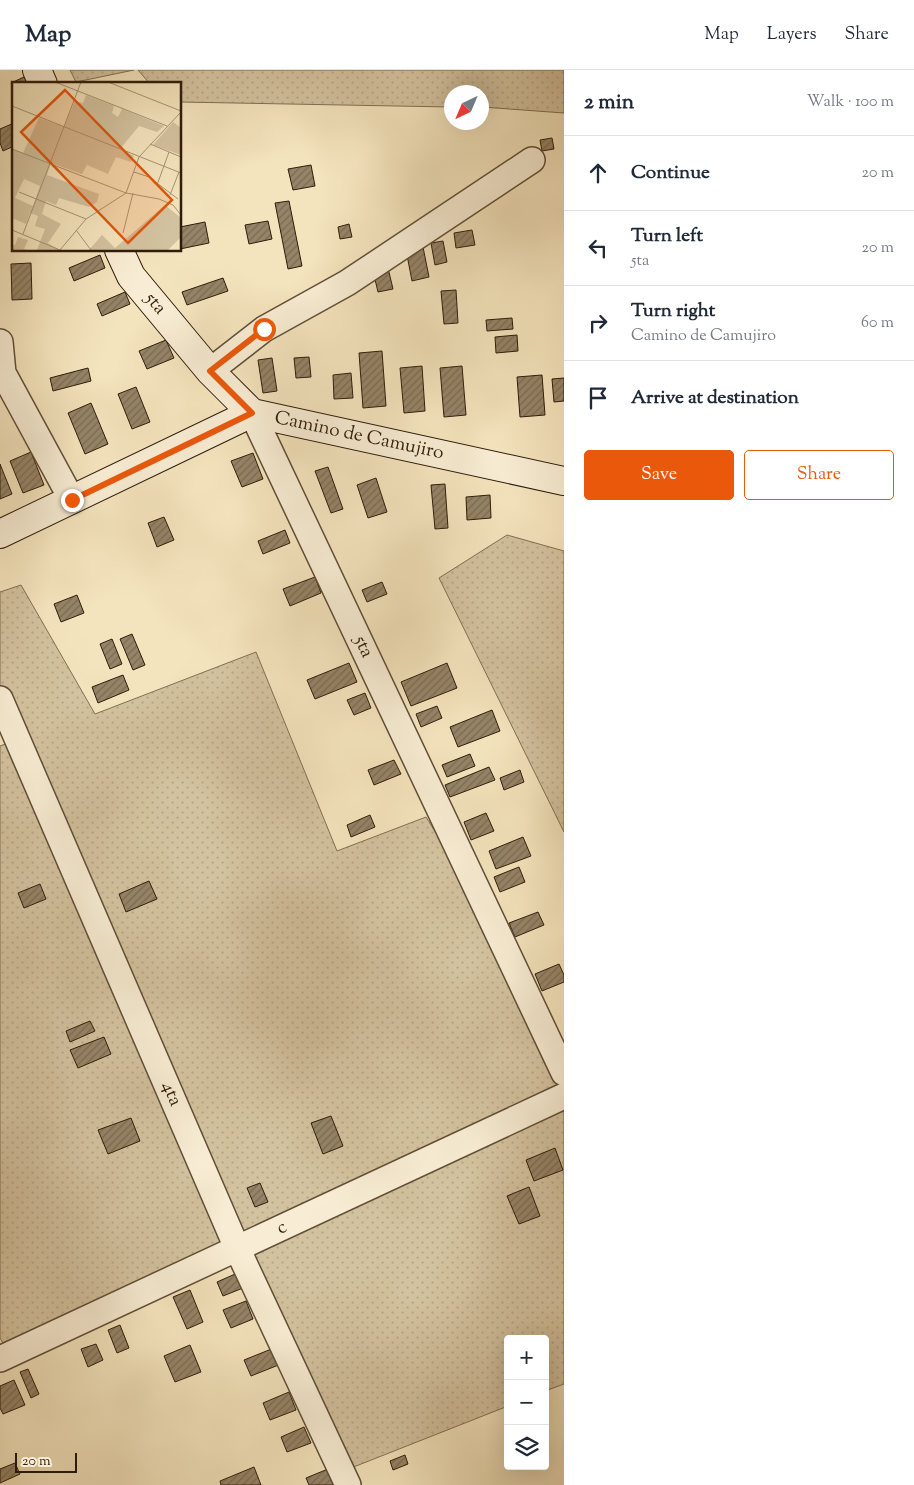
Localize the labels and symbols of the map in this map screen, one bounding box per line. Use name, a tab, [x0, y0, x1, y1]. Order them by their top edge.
inset map	[12, 82, 181, 251]
north arrow	[444, 85, 489, 130]
street label: 5ta	[137, 286, 172, 321]
route start	[253, 318, 276, 341]
street label: Camino de Camujiro	[272, 405, 446, 467]
route end	[61, 489, 84, 512]
street label: 5ta	[346, 631, 380, 663]
street label: 4ta	[154, 1077, 188, 1111]
street label: c	[272, 1214, 292, 1242]
scale bar	[15, 1450, 78, 1473]

